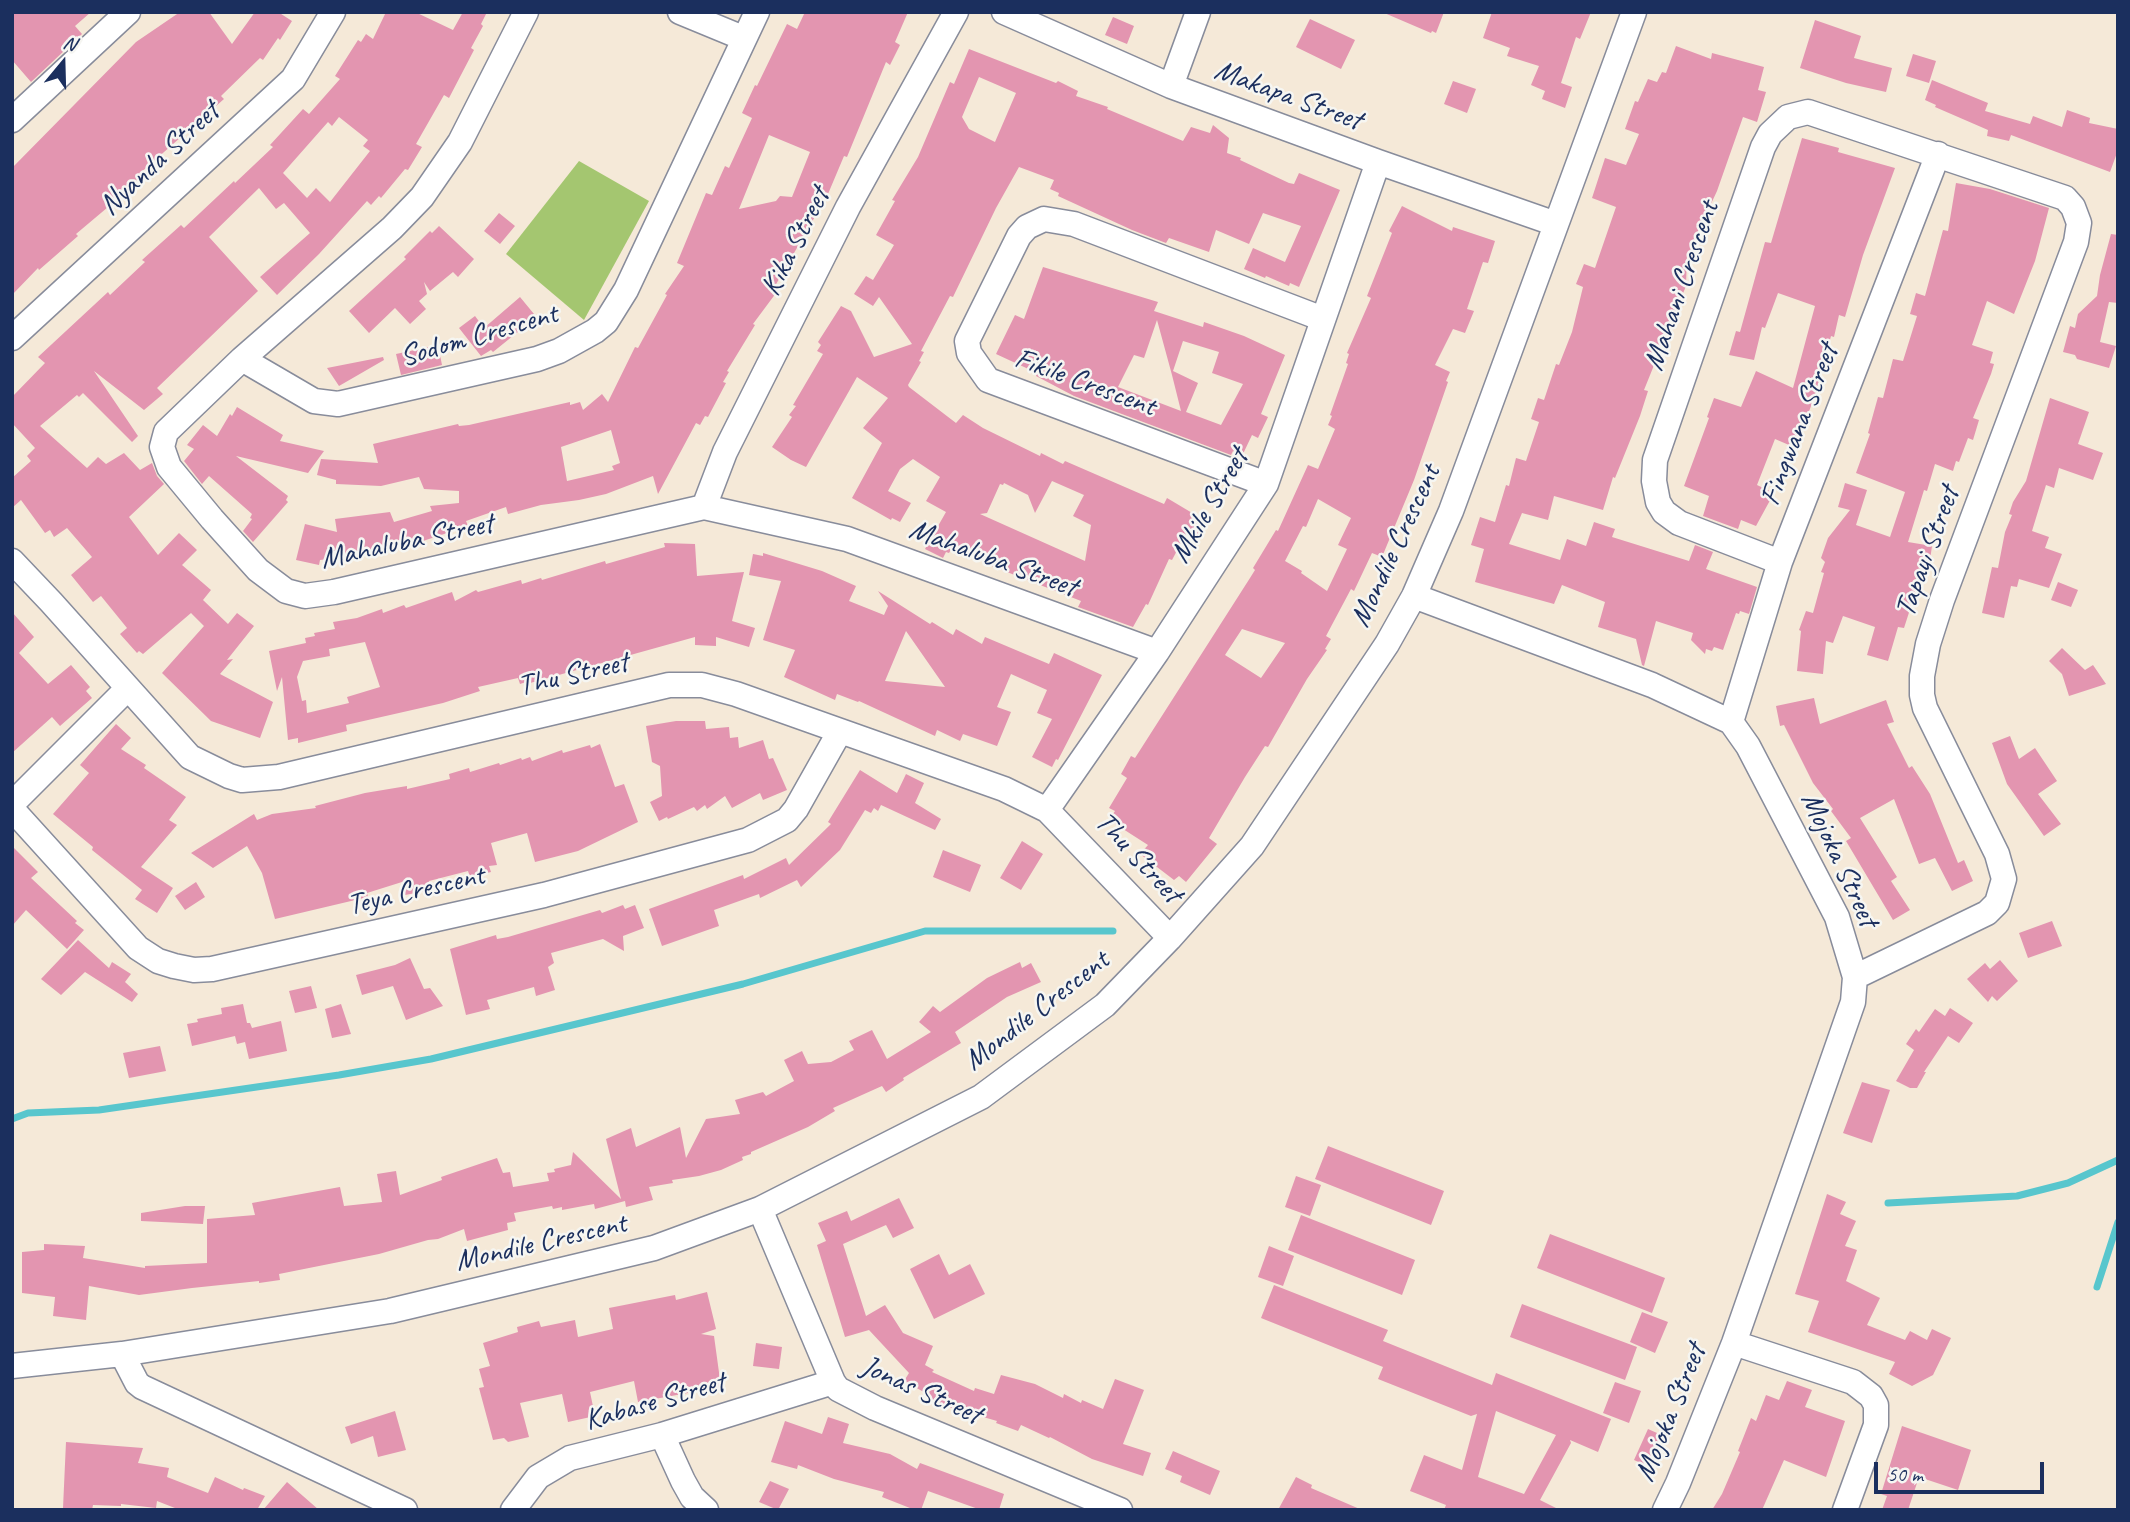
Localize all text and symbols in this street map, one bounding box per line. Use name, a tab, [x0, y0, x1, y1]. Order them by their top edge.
north arrow	[28, 28, 98, 98]
text: N	[60, 30, 79, 56]
street label: Makapa Street	[1210, 53, 1366, 139]
street label: Nyanda Street	[92, 94, 228, 224]
street label: Kika Street	[754, 182, 838, 302]
street label: Mahani Crescent	[1636, 197, 1728, 375]
street label: Sodom Crescent	[396, 296, 562, 376]
street label: Fingwana Street	[1753, 339, 1847, 511]
street label: Fikile Crescent	[1010, 341, 1160, 425]
street label: Mkile Street	[1163, 442, 1257, 570]
street label: Mondile Crescent	[1343, 459, 1449, 633]
street label: Tapayi Street	[1888, 482, 1968, 622]
street label: Mahaluba Street	[317, 506, 497, 578]
street label: Mahaluba Street	[904, 512, 1082, 606]
street label: Thu Street	[514, 645, 632, 705]
street label: Mojoka Street	[1792, 787, 1886, 933]
street label: Thu Street	[1087, 805, 1189, 911]
street label: Teya Crescent	[344, 858, 488, 924]
street label: Mondile Crescent	[957, 943, 1117, 1079]
street label: Mondile Crescent	[452, 1206, 630, 1280]
street label: Mojoka Street	[1627, 1339, 1715, 1487]
street label: Jonas Street	[855, 1349, 987, 1433]
street label: Kabase Street	[581, 1365, 729, 1439]
scale bar	[1878, 1448, 2048, 1492]
text: 50 m	[1887, 1461, 1923, 1487]

